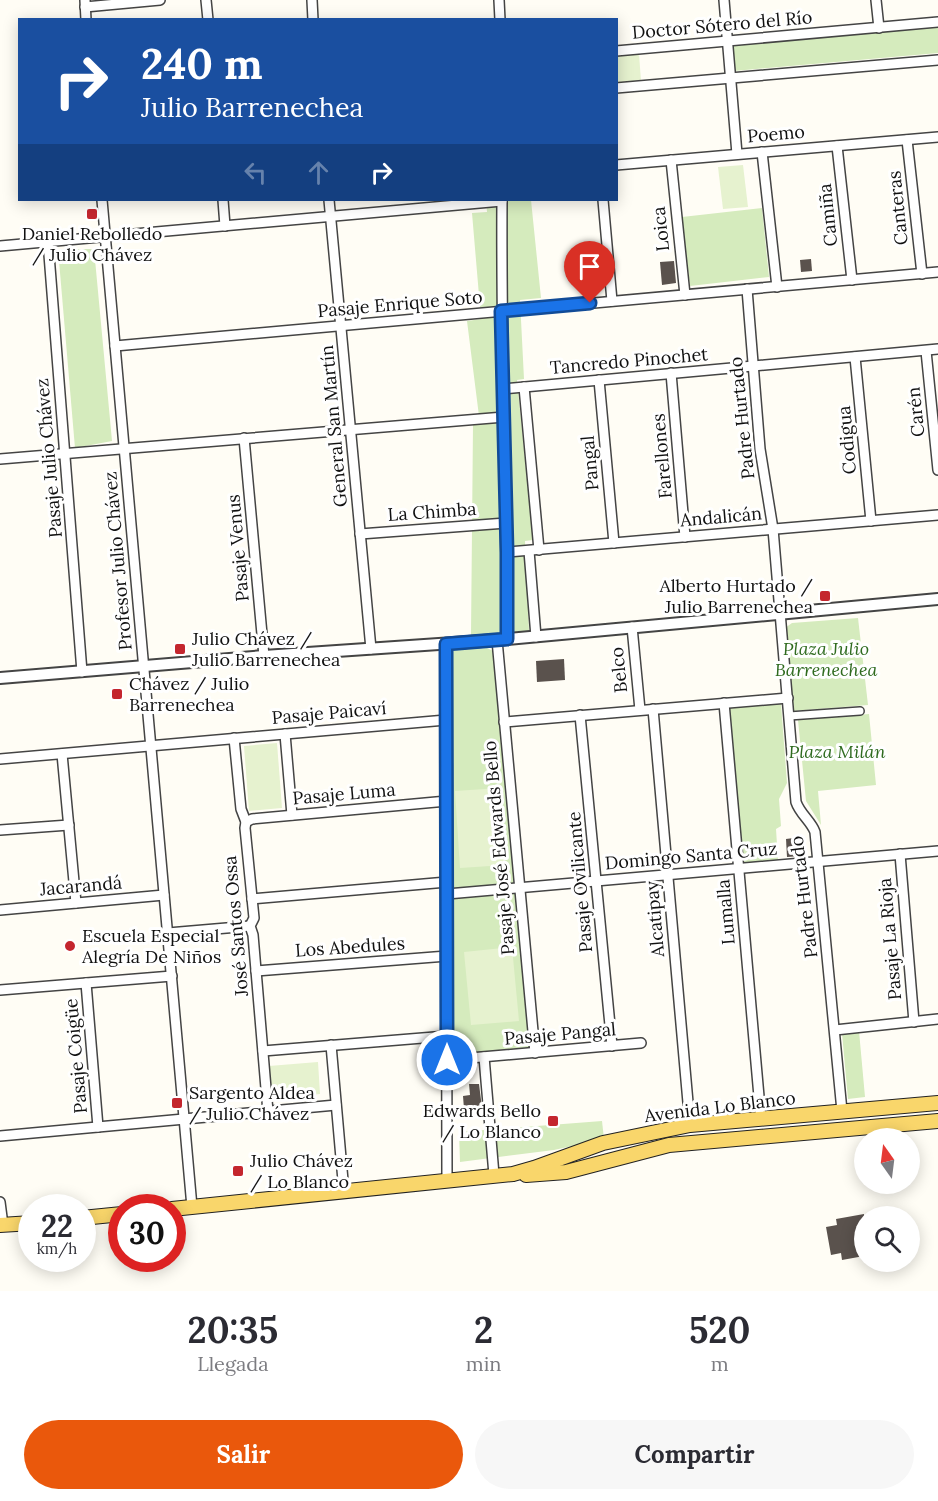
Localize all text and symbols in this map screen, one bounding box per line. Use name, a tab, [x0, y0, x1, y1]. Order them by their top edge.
street label: Doctor Sótero del Río	[631, 5, 813, 44]
text: 240 m	[141, 37, 263, 91]
icon: right	[42, 42, 120, 120]
text: Julio Barrenechea	[141, 90, 364, 124]
street label: Poemo	[746, 120, 806, 147]
icon: left	[239, 156, 272, 189]
icon: ahead	[302, 156, 335, 189]
icon: right	[365, 156, 398, 189]
street label: Canteras	[882, 170, 913, 246]
street label: Camiña	[813, 182, 842, 248]
street label: Loica	[647, 206, 674, 253]
marker: Daniel Rebolledo / Julio Chávez	[85, 207, 99, 221]
place label: Daniel Rebolledo / Julio Chávez	[22, 222, 162, 266]
pin	[564, 241, 615, 303]
icon: arrive	[573, 250, 606, 283]
street label: Pasaje Enrique Soto	[316, 285, 483, 322]
street label: Tancredo Pinochet	[549, 342, 709, 379]
street label: General San Martín	[315, 344, 352, 508]
street label: Padre Hurtado	[724, 356, 759, 480]
street label: Pasaje Julio Chávez	[30, 377, 67, 539]
street label: Carén	[901, 386, 930, 438]
street label: Codigua	[832, 405, 861, 475]
street label: Farellones	[646, 413, 677, 499]
street label: Pangal	[576, 434, 603, 492]
street label: Profesor Julio Chávez	[98, 471, 137, 651]
street label: Pasaje Venus	[221, 493, 254, 603]
street label: La Chimba	[387, 497, 477, 526]
street label: Andalicán	[678, 501, 763, 532]
place label: Alberto Hurtado / Julio Barrenechea	[658, 574, 814, 618]
marker: Alberto Hurtado / Julio Barrenechea	[818, 589, 832, 603]
place label: Julio Chávez / Julio Barrenechea	[191, 627, 340, 671]
park label: Plaza Julio Barrenechea	[775, 637, 877, 681]
marker: Julio Chávez / Julio Barrenechea	[173, 642, 187, 656]
street label: Belco	[605, 646, 632, 694]
place label: Chávez / Julio Barrenechea	[129, 672, 249, 716]
marker: Chávez / Julio Barrenechea	[110, 687, 124, 701]
street label: Pasaje Paicaví	[271, 696, 387, 729]
street label: Pasaje José Edwards Bello	[478, 740, 519, 956]
park label: Plaza Milán	[788, 740, 886, 763]
street label: Pasaje Luma	[291, 778, 396, 809]
street label: Pasaje Ovilicante	[562, 810, 597, 954]
street label: Padre Hurtado	[785, 835, 822, 959]
street label: Domingo Santa Cruz	[604, 837, 778, 874]
street label: José Santos Ossa	[218, 855, 253, 998]
street label: Jacarandá	[38, 870, 123, 901]
street label: Pasaje La Rioja	[873, 877, 906, 1001]
street label: Lumalla	[711, 878, 740, 946]
street label: Alcatipay	[640, 880, 669, 959]
place label: Escuela Especial Alegría De Niños	[81, 924, 221, 968]
street label: Los Abedules	[294, 931, 406, 962]
marker: Escuela Especial Alegría De Niños	[63, 939, 77, 953]
street label: Pasaje Coigüe	[59, 997, 92, 1115]
street label: Pasaje Pangal	[503, 1017, 617, 1050]
position arrow	[415, 1028, 479, 1092]
place label: Sargento Aldea / Julio Chávez	[189, 1081, 315, 1125]
street label: Avenida Lo Blanco	[642, 1086, 797, 1127]
marker: Sargento Aldea / Julio Chávez	[170, 1096, 184, 1110]
place label: Edwards Bello / Lo Blanco	[423, 1099, 541, 1143]
marker: Edwards Bello / Lo Blanco	[546, 1114, 560, 1128]
north arrow	[854, 1128, 920, 1194]
map controls	[854, 1128, 920, 1272]
place label: Julio Chávez / Lo Blanco	[249, 1149, 353, 1193]
marker: Julio Chávez / Lo Blanco	[231, 1164, 245, 1178]
speed limit sign: 30	[108, 1194, 186, 1272]
button: search	[854, 1206, 920, 1272]
text: 22	[41, 1207, 73, 1245]
text: km/h	[37, 1239, 77, 1258]
text: 20:35	[188, 1307, 278, 1353]
text: 2	[474, 1307, 493, 1353]
text: 520	[689, 1307, 750, 1353]
text: Llegada	[197, 1351, 269, 1376]
text: min	[466, 1351, 501, 1376]
text: m	[711, 1351, 729, 1376]
button: Salir	[24, 1420, 463, 1489]
button: Compartir	[475, 1420, 914, 1489]

